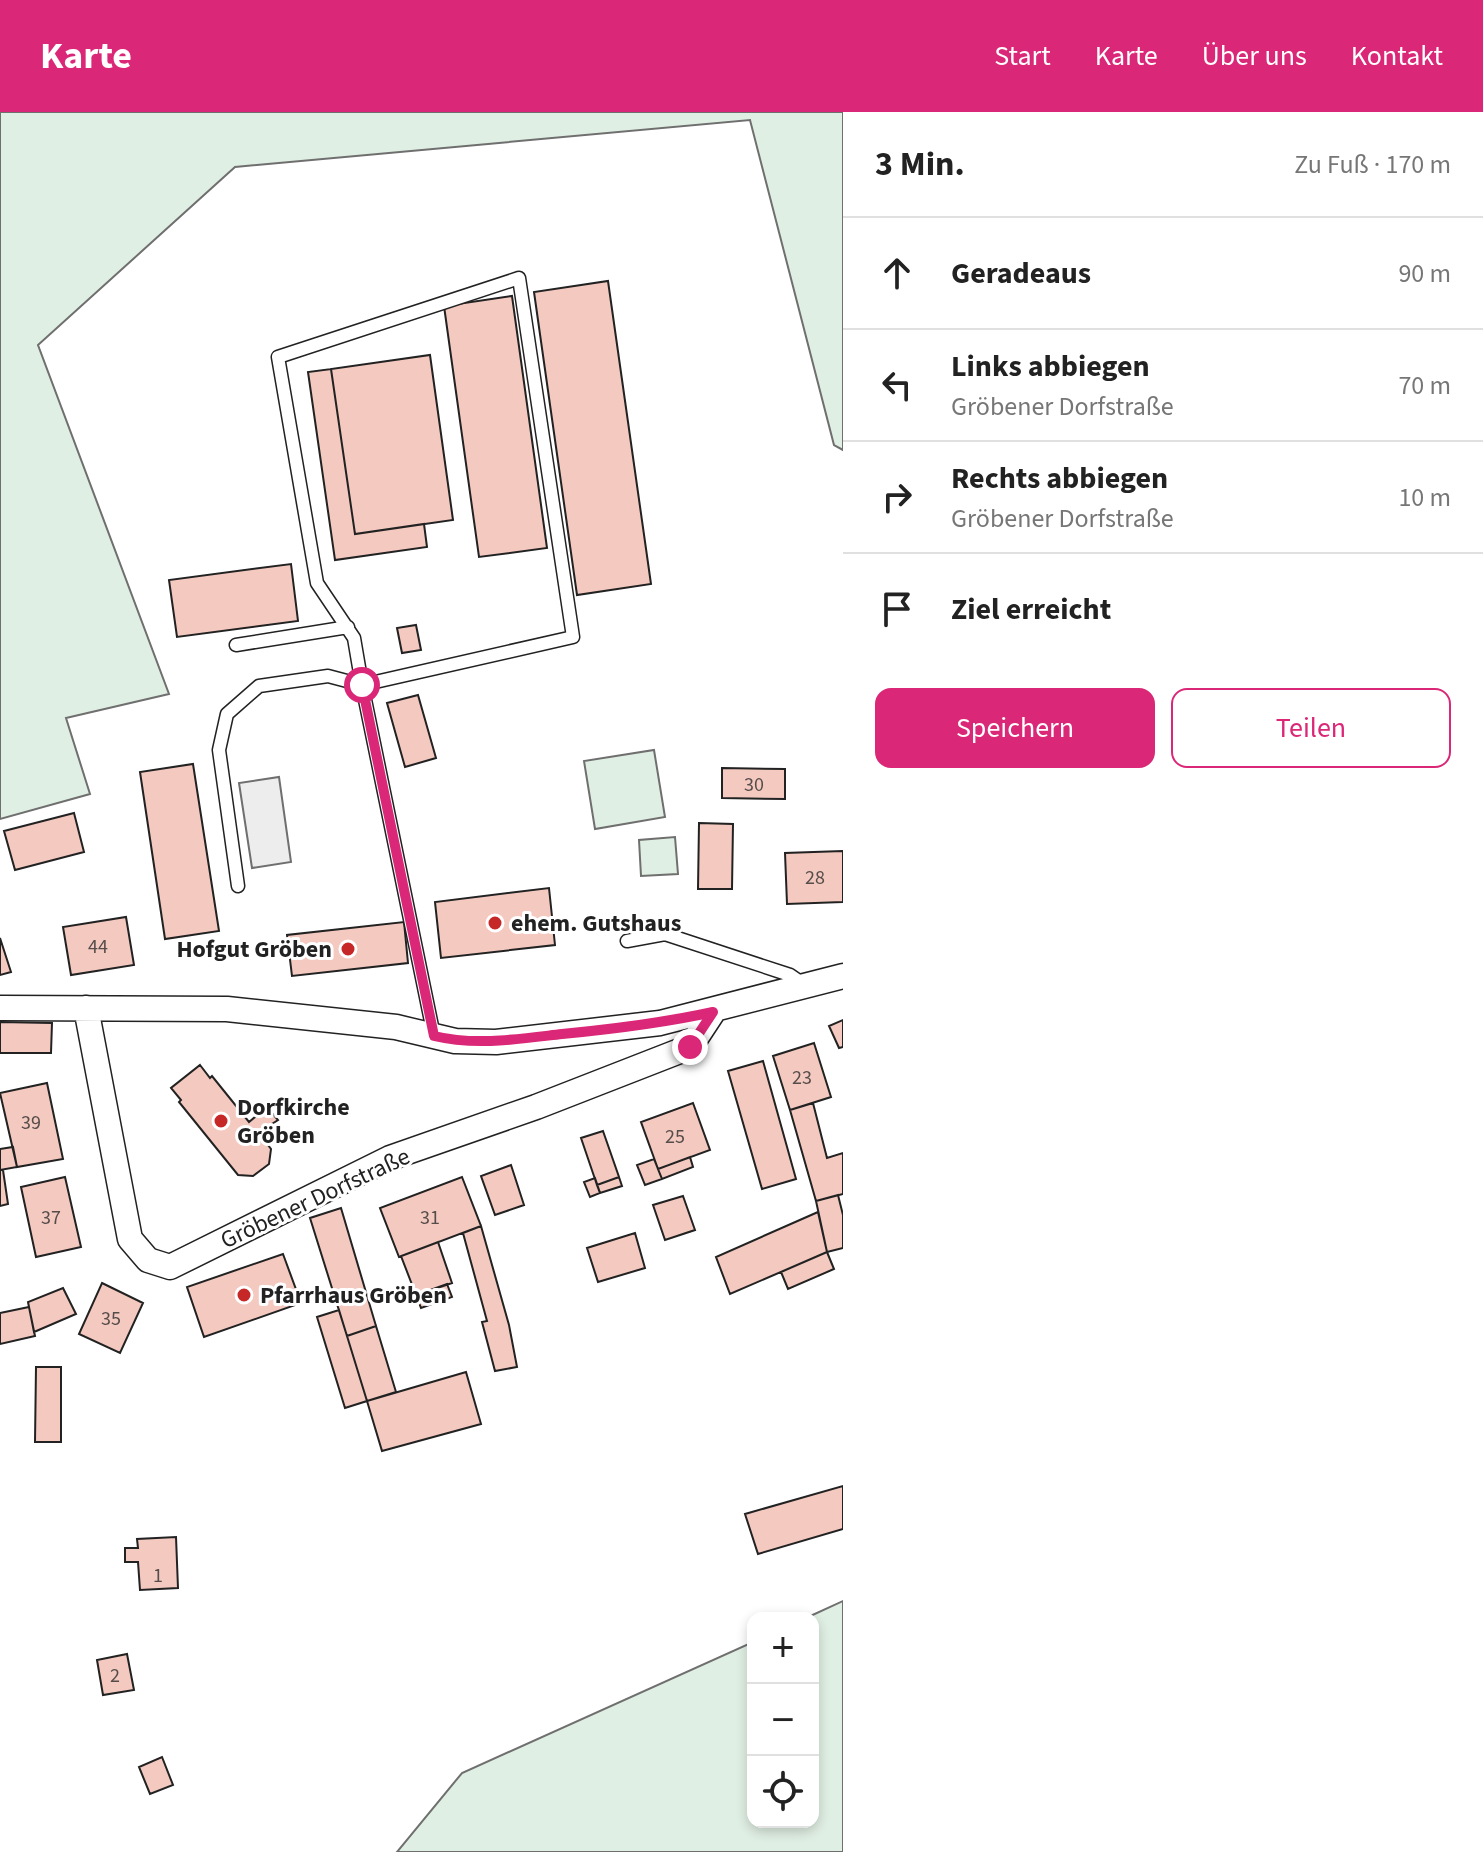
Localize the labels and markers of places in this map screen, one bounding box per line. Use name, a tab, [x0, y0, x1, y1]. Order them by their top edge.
place label: ehem. Gutshaus	[511, 906, 681, 941]
marker: ehem. Gutshaus	[486, 914, 504, 932]
place label: Hofgut Gröben	[176, 932, 332, 967]
marker: Hofgut Gröben	[339, 940, 357, 958]
place label: Dorfkirche Gröben	[237, 1090, 350, 1153]
marker: Dorfkirche Gröben	[212, 1112, 230, 1130]
place label: Pfarrhaus Gröben	[260, 1278, 447, 1313]
marker: Pfarrhaus Gröben	[235, 1286, 253, 1304]

